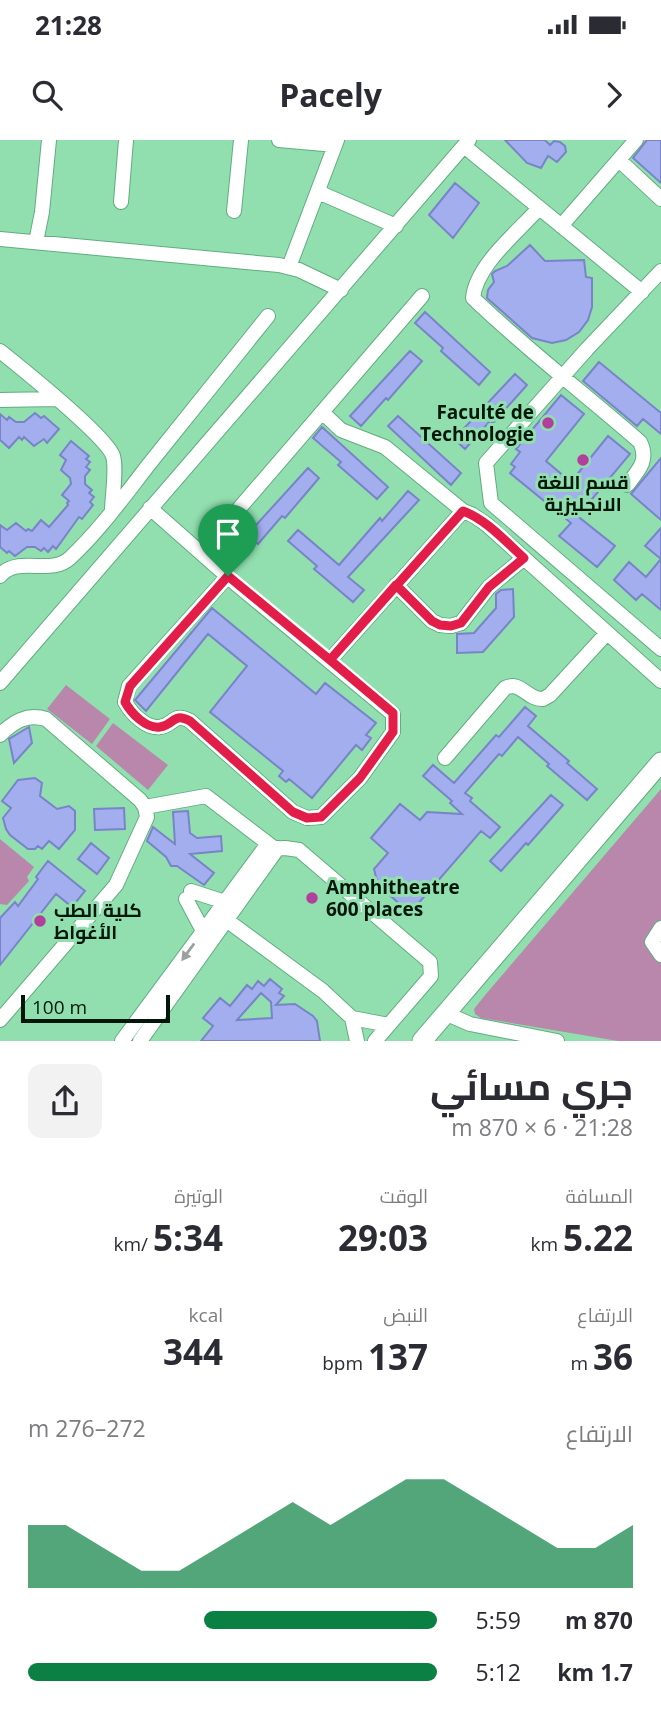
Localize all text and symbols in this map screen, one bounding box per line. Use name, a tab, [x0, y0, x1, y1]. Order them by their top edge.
text: 21:28	[35, 7, 102, 43]
text: Pacely	[279, 73, 382, 116]
icon: search	[28, 76, 66, 114]
icon: forward	[595, 76, 633, 114]
place label: Faculté de Technologie	[420, 399, 534, 447]
marker: Faculté de Technologie	[540, 415, 556, 431]
marker: قسم اللغة الانجليزية	[575, 452, 591, 468]
place label: قسم اللغة الانجليزية	[537, 469, 629, 517]
pin	[198, 504, 258, 576]
icon: arrive	[209, 515, 247, 553]
place label: Amphitheatre 600 places	[326, 874, 460, 922]
marker: Amphitheatre 600 places	[304, 890, 320, 906]
place label: كلية الطب الأغواط	[54, 897, 142, 945]
marker: كلية الطب الأغواط	[32, 913, 48, 929]
one-way arrow	[181, 942, 196, 960]
scale bar	[21, 992, 170, 1024]
text: 100 m	[32, 994, 87, 1020]
text: جري مسائي	[430, 1059, 633, 1111]
button: share	[28, 1064, 102, 1138]
text: 21:28 · 6 × 870 m	[451, 1111, 633, 1143]
text: الوتيرة	[174, 1183, 223, 1209]
text: الوقت	[380, 1183, 428, 1209]
text: المسافة	[565, 1183, 633, 1209]
text: 5:34	[153, 1214, 223, 1261]
text: 29:03	[338, 1214, 428, 1261]
text: 5.22	[563, 1214, 633, 1261]
text: /km	[113, 1231, 153, 1257]
text: km	[530, 1231, 563, 1257]
text: kcal	[189, 1302, 223, 1328]
text: النبض	[383, 1302, 428, 1328]
text: الارتفاع	[577, 1302, 633, 1328]
text: 344	[163, 1328, 223, 1375]
text: 137	[368, 1333, 428, 1380]
text: 36	[593, 1333, 633, 1380]
text: bpm	[322, 1350, 368, 1376]
text: m	[570, 1350, 593, 1376]
text: 272–276 m	[28, 1412, 146, 1444]
text: الارتفاع	[566, 1417, 633, 1449]
text: 5:59	[476, 1604, 521, 1636]
text: 870 m	[565, 1604, 633, 1636]
text: 5:12	[476, 1656, 521, 1688]
text: 1.7 km	[557, 1656, 633, 1688]

